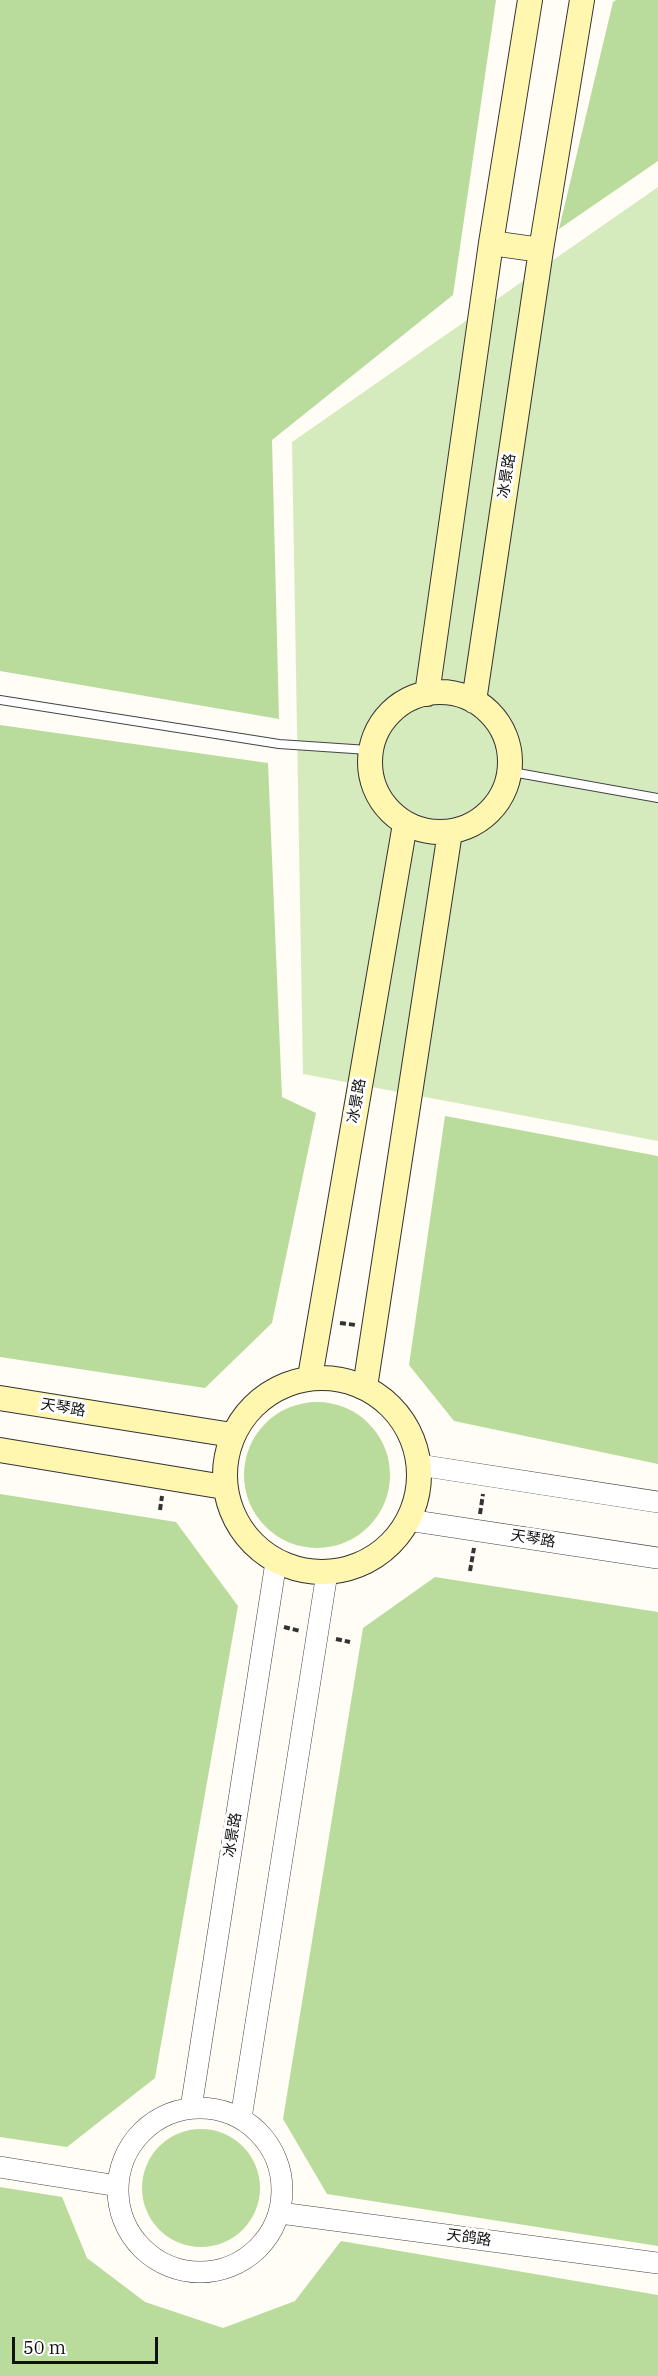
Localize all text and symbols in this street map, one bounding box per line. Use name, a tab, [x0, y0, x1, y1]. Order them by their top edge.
street label: 冰景路	[495, 452, 519, 500]
street label: 冰景路	[344, 1077, 370, 1125]
street label: 天琴路	[39, 1396, 87, 1420]
street label: 天琴路	[509, 1527, 557, 1551]
street label: 冰景路	[221, 1811, 245, 1859]
street label: 天鸽路	[445, 2226, 493, 2250]
scale bar	[15, 2325, 160, 2363]
text: 50 m	[23, 2336, 66, 2359]

